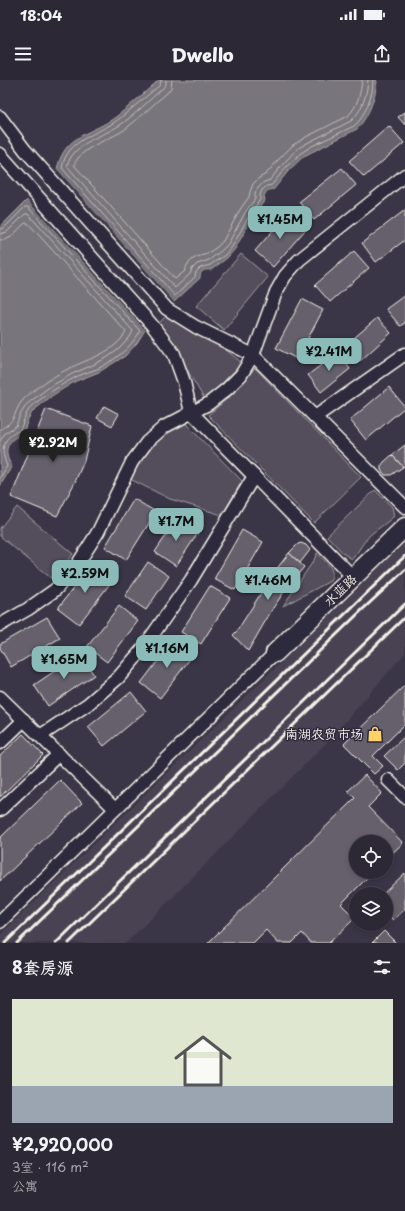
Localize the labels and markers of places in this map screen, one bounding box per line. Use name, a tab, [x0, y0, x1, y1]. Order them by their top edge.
pin: ¥1.45M	[247, 206, 313, 240]
pin: ¥2.41M	[296, 338, 362, 372]
pin: ¥2.92M	[20, 429, 86, 463]
pin: ¥1.7M	[148, 508, 204, 542]
pin: ¥2.59M	[52, 560, 118, 594]
pin: ¥1.46M	[235, 567, 301, 601]
pin: ¥1.16M	[134, 635, 200, 669]
pin: ¥1.65M	[31, 646, 97, 680]
place label: 南湖农贸市场	[285, 724, 363, 743]
shop icon: 南湖农贸市场	[366, 725, 384, 743]

